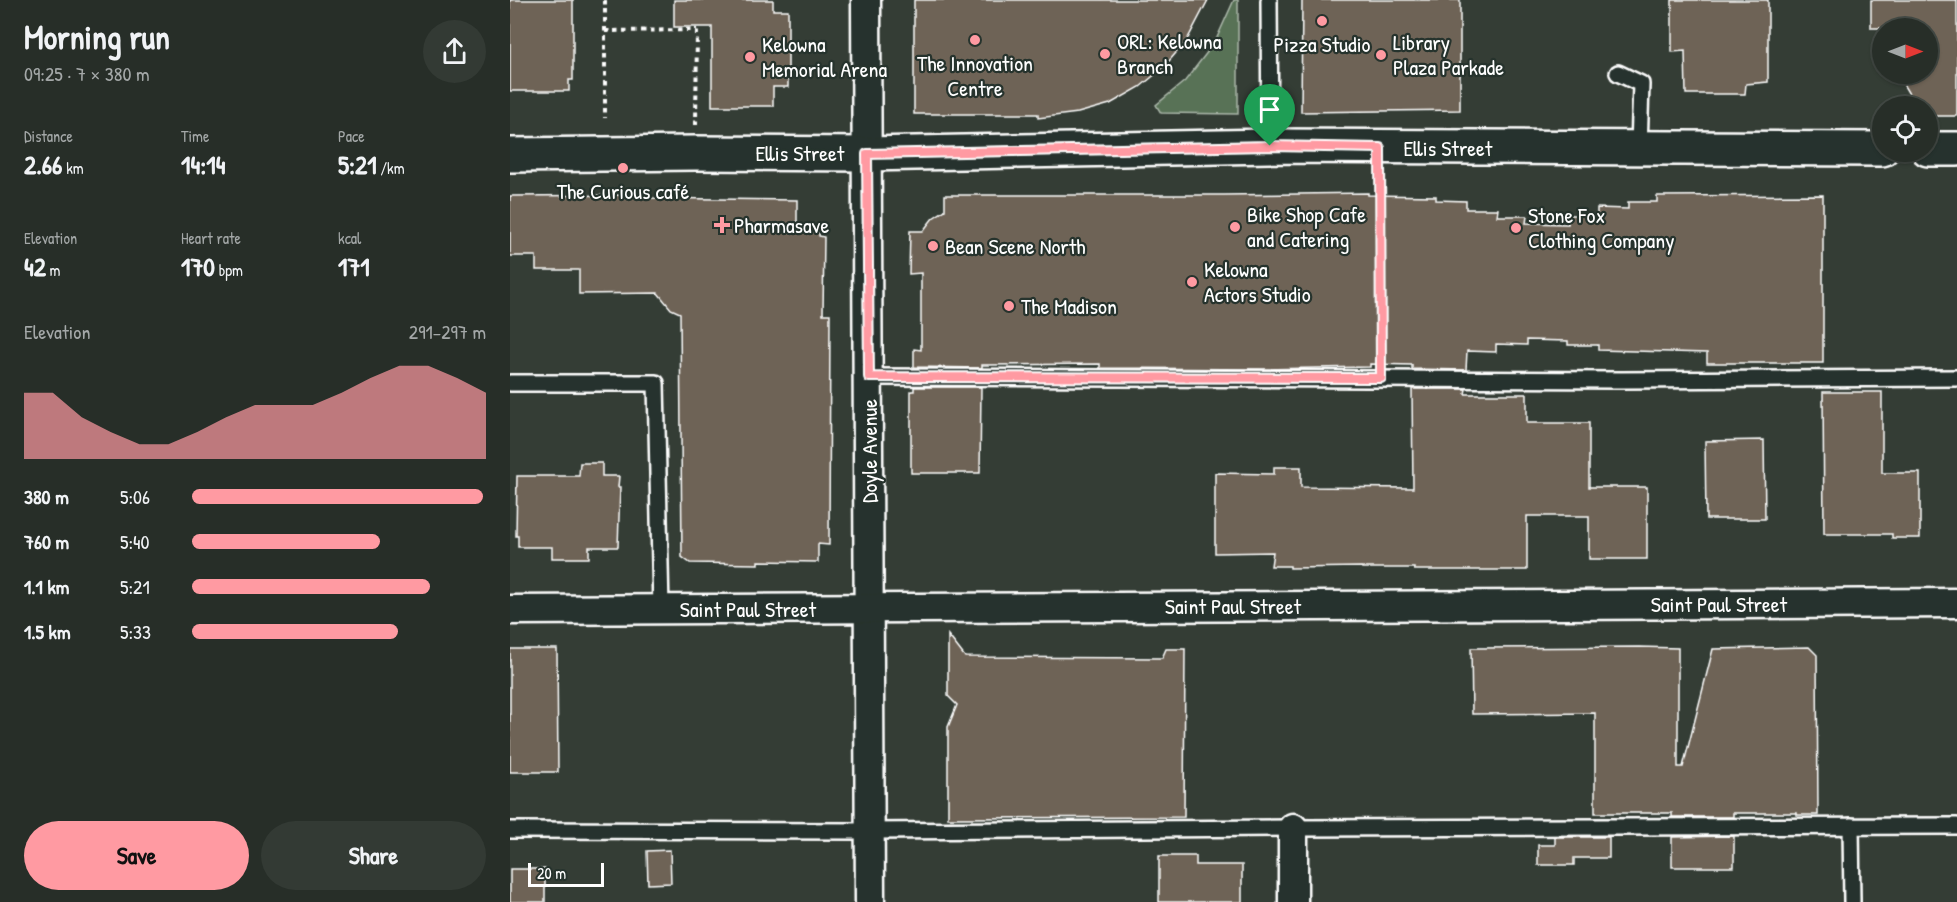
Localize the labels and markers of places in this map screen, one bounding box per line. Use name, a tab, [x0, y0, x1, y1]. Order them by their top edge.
marker: Pizza Studio	[1315, 14, 1329, 28]
place label: ORL: Kelowna Branch	[1117, 26, 1222, 81]
place label: Library Plaza Parkade	[1393, 27, 1504, 82]
place label: Kelowna Memorial Arena	[762, 29, 888, 84]
place label: Pizza Studio	[1274, 29, 1371, 59]
marker: The Innovation Centre	[968, 33, 982, 47]
marker: ORL: Kelowna Branch	[1098, 47, 1112, 61]
place label: The Innovation Centre	[917, 48, 1033, 103]
marker: Library Plaza Parkade	[1374, 48, 1388, 62]
marker: Kelowna Memorial Arena	[743, 50, 757, 64]
pin	[1244, 84, 1295, 146]
marker: The Curious café	[616, 161, 630, 175]
place label: The Curious café	[557, 176, 690, 206]
place label: Bike Shop Cafe and Catering	[1247, 199, 1366, 254]
place label: Stone Fox Clothing Company	[1528, 200, 1674, 255]
place label: Pharmasave	[734, 210, 829, 240]
marker: Pharmasave	[715, 218, 729, 232]
marker: Bike Shop Cafe and Catering	[1228, 220, 1242, 234]
marker: Stone Fox Clothing Company	[1509, 221, 1523, 235]
place label: Bean Scene North	[945, 231, 1086, 261]
marker: Bean Scene North	[926, 239, 940, 253]
place label: Kelowna Actors Studio	[1204, 254, 1311, 309]
marker: Kelowna Actors Studio	[1185, 275, 1199, 289]
place label: The Madison	[1021, 291, 1117, 321]
marker: The Madison	[1002, 299, 1016, 313]

